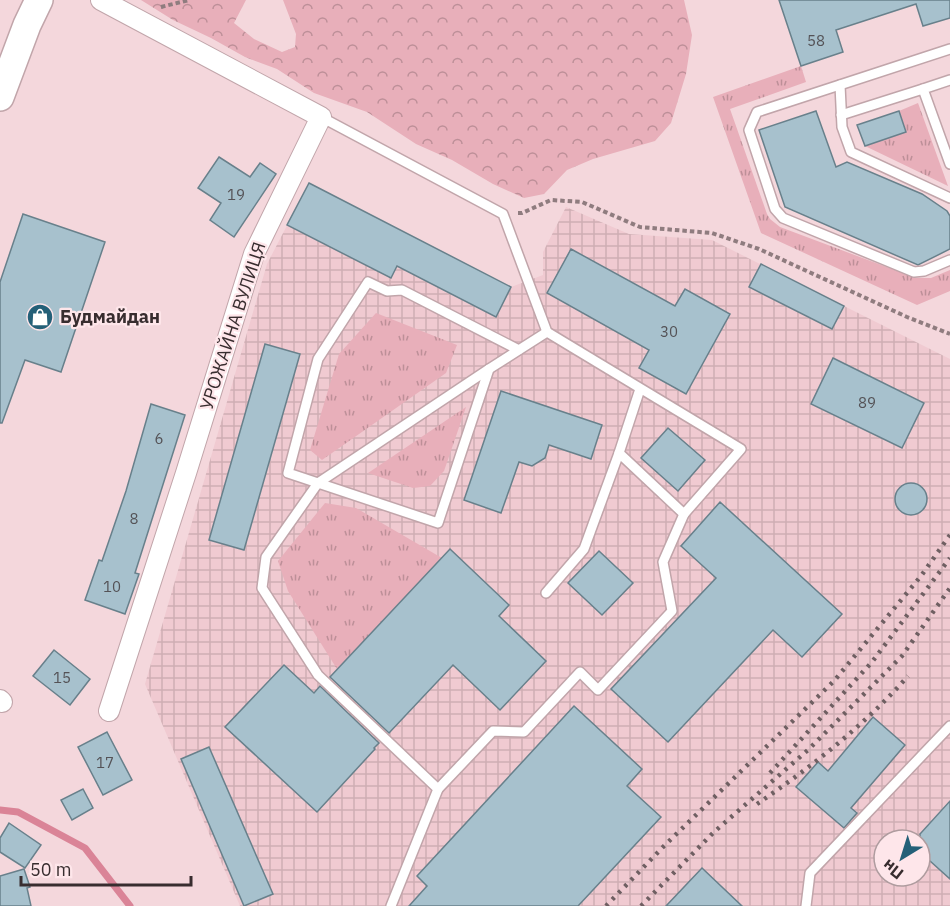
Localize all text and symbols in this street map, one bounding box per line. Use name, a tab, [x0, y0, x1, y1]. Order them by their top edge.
house number: 58	[807, 31, 825, 50]
house number: 19	[227, 185, 245, 204]
street label: УРОЖАЙНА ВУЛИЦЯ	[195, 239, 271, 413]
shop icon: Будмайдан	[25, 302, 55, 332]
place label: Будмайдан	[60, 305, 160, 328]
house number: 30	[660, 322, 678, 341]
house number: 89	[858, 393, 876, 412]
house number: 6	[154, 429, 164, 448]
house number: 8	[129, 509, 139, 528]
house number: 10	[103, 577, 121, 596]
house number: 15	[53, 668, 71, 687]
house number: 17	[96, 753, 114, 772]
north arrow	[872, 828, 932, 888]
scale bar	[21, 849, 190, 887]
text: Пн	[878, 855, 907, 884]
text: 50 m	[30, 858, 72, 881]

